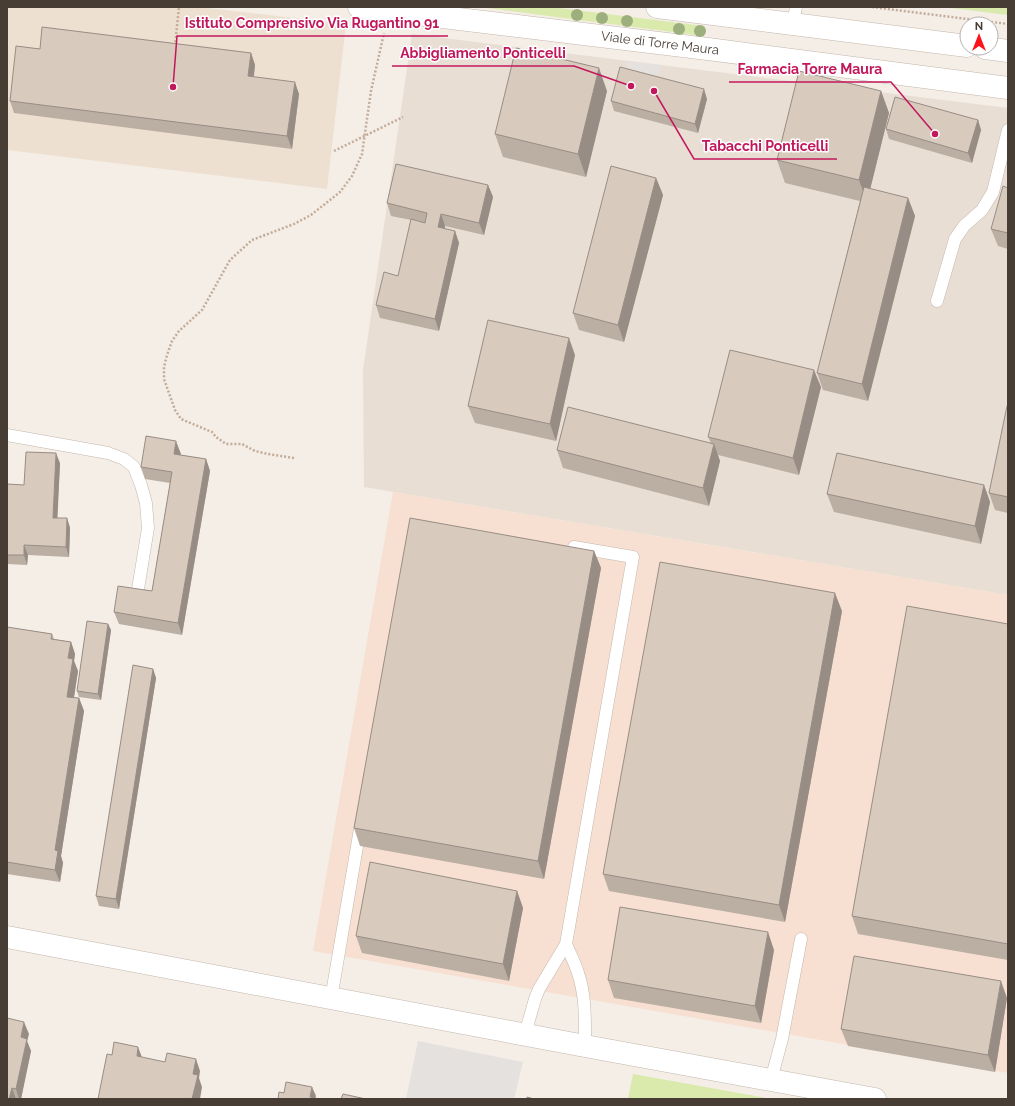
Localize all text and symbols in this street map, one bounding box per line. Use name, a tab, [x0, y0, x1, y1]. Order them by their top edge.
callout: Istituto Comprensivo Via Rugantino 91	[177, 10, 448, 36]
text: Istituto Comprensivo Via Rugantino 91	[185, 15, 439, 31]
north arrow	[959, 16, 999, 56]
text: N	[975, 20, 983, 33]
street label: Viale di Torre Maura	[600, 28, 720, 58]
callout: Abbigliamento Ponticelli	[392, 40, 574, 66]
text: Abbigliamento Ponticelli	[400, 45, 566, 61]
callout: Farmacia Torre Maura	[729, 56, 891, 82]
text: Farmacia Torre Maura	[738, 61, 882, 77]
callout: Tabacchi Ponticelli	[694, 133, 837, 159]
text: Tabacchi Ponticelli	[702, 138, 828, 154]

